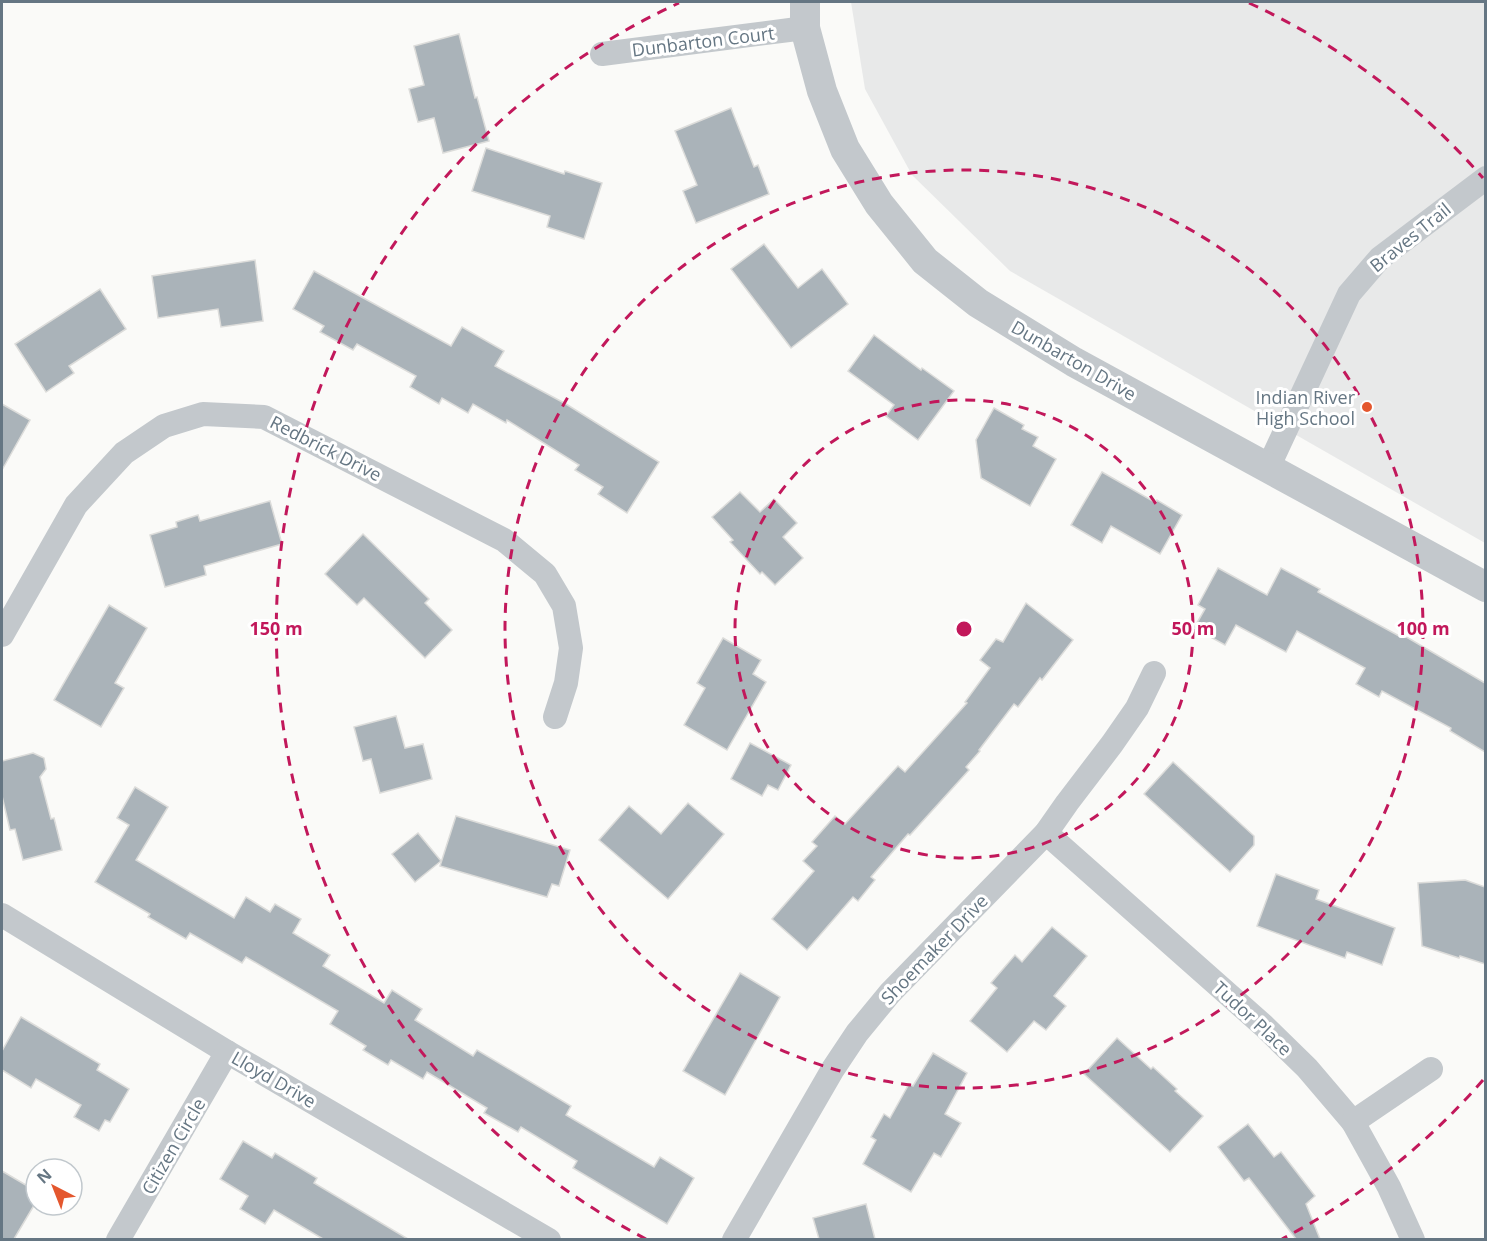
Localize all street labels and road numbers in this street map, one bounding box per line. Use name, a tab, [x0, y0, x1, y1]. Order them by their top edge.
street label: Dunbarton Court	[630, 20, 776, 62]
street label: Braves Trail	[1364, 197, 1456, 277]
street label: Dunbarton Drive	[1007, 314, 1141, 406]
street label: Redbrick Drive	[266, 410, 386, 486]
street label: Shoemaker Drive	[875, 889, 993, 1009]
street label: Tudor Place	[1209, 975, 1297, 1061]
street label: Lloyd Drive	[227, 1045, 321, 1113]
street label: Citizen Circle	[136, 1093, 210, 1199]

